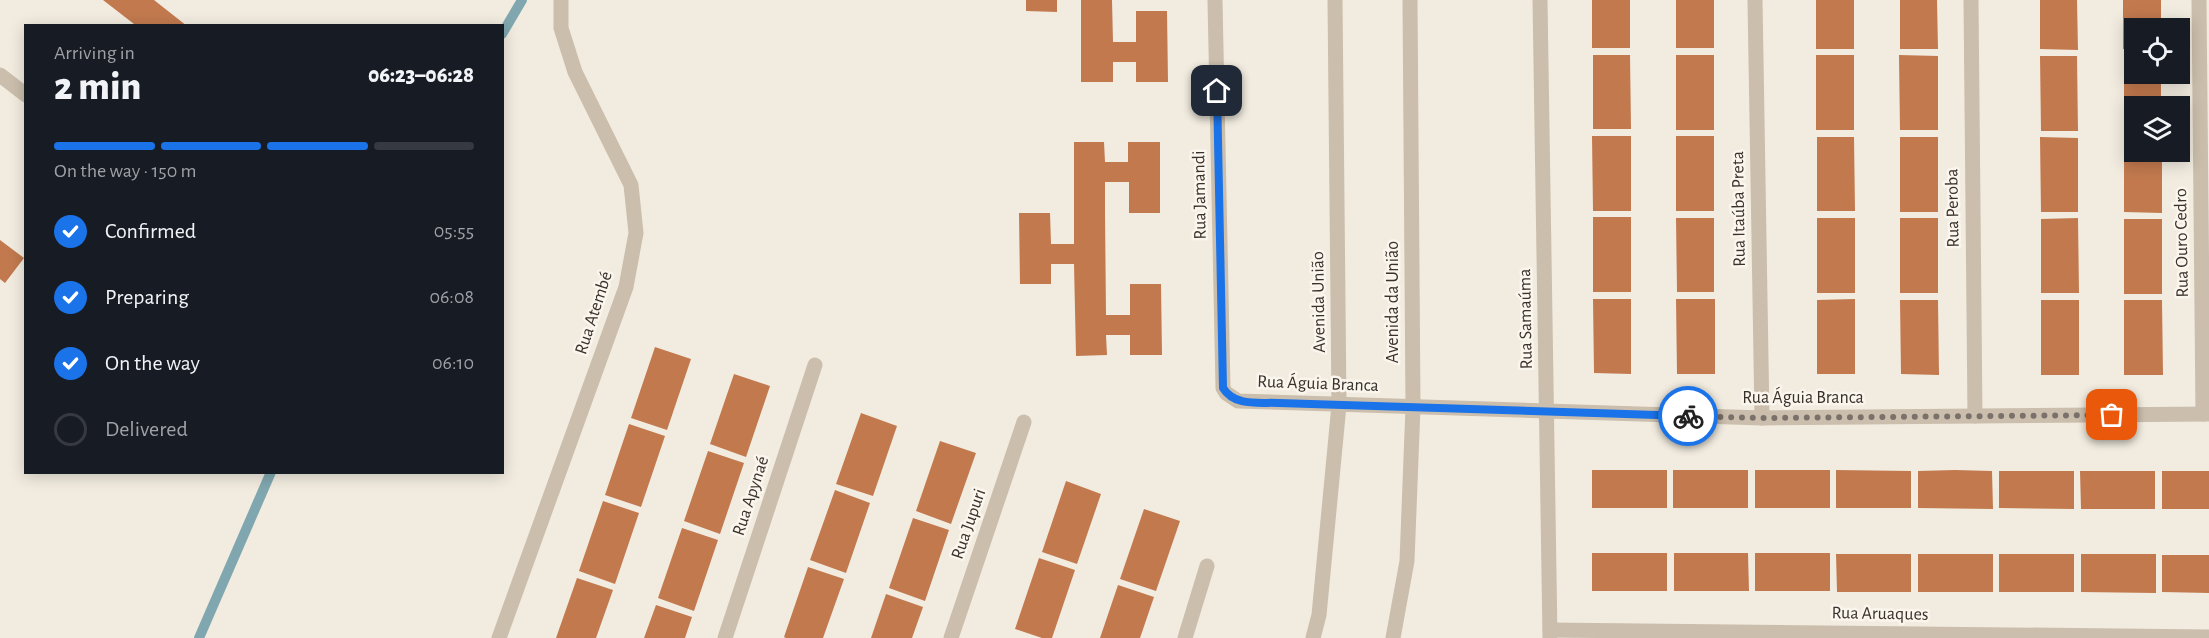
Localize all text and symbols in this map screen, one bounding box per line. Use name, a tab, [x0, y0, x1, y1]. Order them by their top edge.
map controls	[2124, 18, 2190, 162]
button: locate	[2124, 18, 2190, 84]
text: Arriving in	[54, 43, 135, 63]
text: 06:23–06:28	[368, 64, 474, 86]
pin	[1191, 65, 1242, 116]
text: 2 min	[54, 68, 141, 107]
icon: home	[1200, 74, 1233, 107]
button: layers	[2124, 96, 2190, 162]
street label: Rua Jamandi	[1190, 150, 1210, 240]
street label: Rua Itaúba Preta	[1729, 151, 1749, 267]
text: On the way · 150 m	[54, 161, 197, 181]
street label: Rua Peroba	[1943, 168, 1963, 248]
street label: Rua Ouro Cedro	[2172, 188, 2192, 298]
icon: check	[54, 215, 87, 248]
text: Confirmed	[105, 220, 196, 242]
text: 05:55	[434, 221, 474, 241]
street label: Avenida da União	[1384, 241, 1402, 363]
street label: Avenida União	[1309, 251, 1329, 353]
street label: Rua Samaúma	[1516, 268, 1536, 370]
street label: Rua Atembé	[572, 269, 616, 357]
icon: check	[54, 281, 87, 314]
text: Preparing	[105, 286, 189, 308]
text: 06:08	[429, 287, 474, 307]
icon: check	[54, 347, 87, 380]
text: On the way	[105, 352, 200, 374]
text: 06:10	[432, 353, 474, 373]
street label: Rua Águia Branca	[1257, 370, 1379, 395]
courier	[1658, 386, 1718, 446]
street label: Rua Águia Branca	[1742, 386, 1864, 407]
pin	[2086, 389, 2137, 440]
icon: bag	[2095, 398, 2128, 431]
icon: bike	[1672, 400, 1705, 433]
text: Delivered	[105, 418, 188, 440]
street label: Rua Apynaé	[730, 454, 772, 538]
street label: Rua Jupuri	[949, 487, 989, 561]
street label: Rua Aruaques	[1831, 604, 1929, 624]

